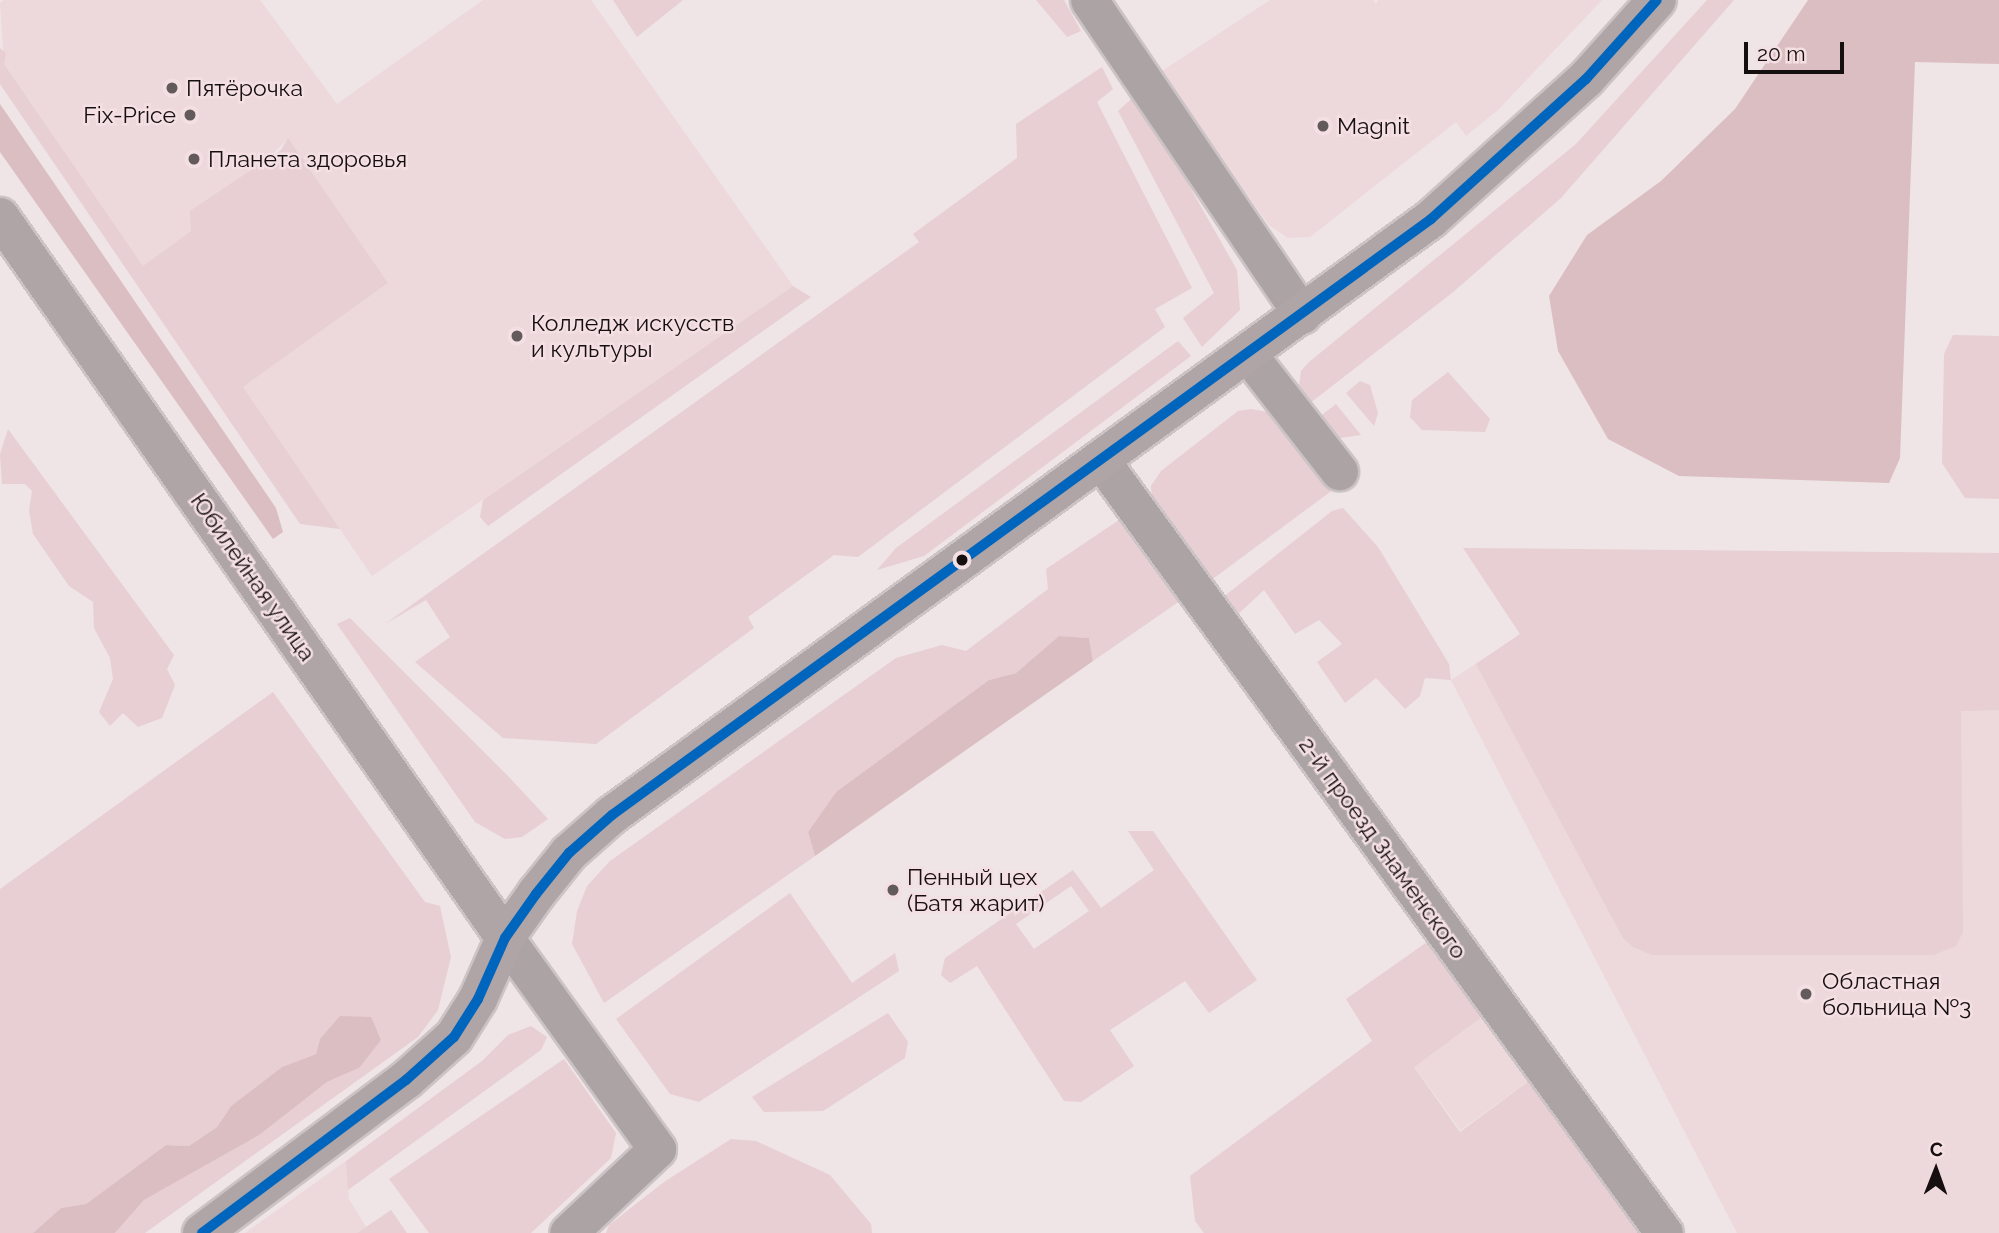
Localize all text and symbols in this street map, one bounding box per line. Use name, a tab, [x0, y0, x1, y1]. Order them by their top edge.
scale bar	[1747, 28, 1847, 72]
text: 20 m	[1757, 41, 1805, 66]
place label: Пятёрочка	[186, 74, 303, 102]
marker: Пятёрочка	[164, 80, 180, 96]
place label: Fix-Price	[83, 101, 176, 129]
marker: Fix-Price	[182, 107, 198, 123]
place label: Magnit	[1337, 112, 1410, 140]
marker: Magnit	[1315, 118, 1331, 134]
place label: Планета здоровья	[208, 145, 407, 173]
marker: Планета здоровья	[186, 151, 202, 167]
place label: Колледж искусств и культуры	[531, 309, 734, 363]
marker: Колледж искусств и культуры	[509, 328, 525, 344]
street label: Юбилейная улица	[185, 487, 321, 667]
unlabelled marker	[955, 553, 969, 567]
street label: 2-й проезд Знаменского	[1293, 732, 1473, 964]
place label: Пенный цех (Батя жарит)	[907, 863, 1044, 917]
marker: Пенный цех (Батя жарит)	[885, 882, 901, 898]
place label: Областная больница №3	[1822, 967, 1971, 1021]
marker: Областная больница №3	[1796, 984, 1816, 1004]
north arrow	[1901, 1135, 1971, 1205]
text: С	[1930, 1138, 1943, 1160]

